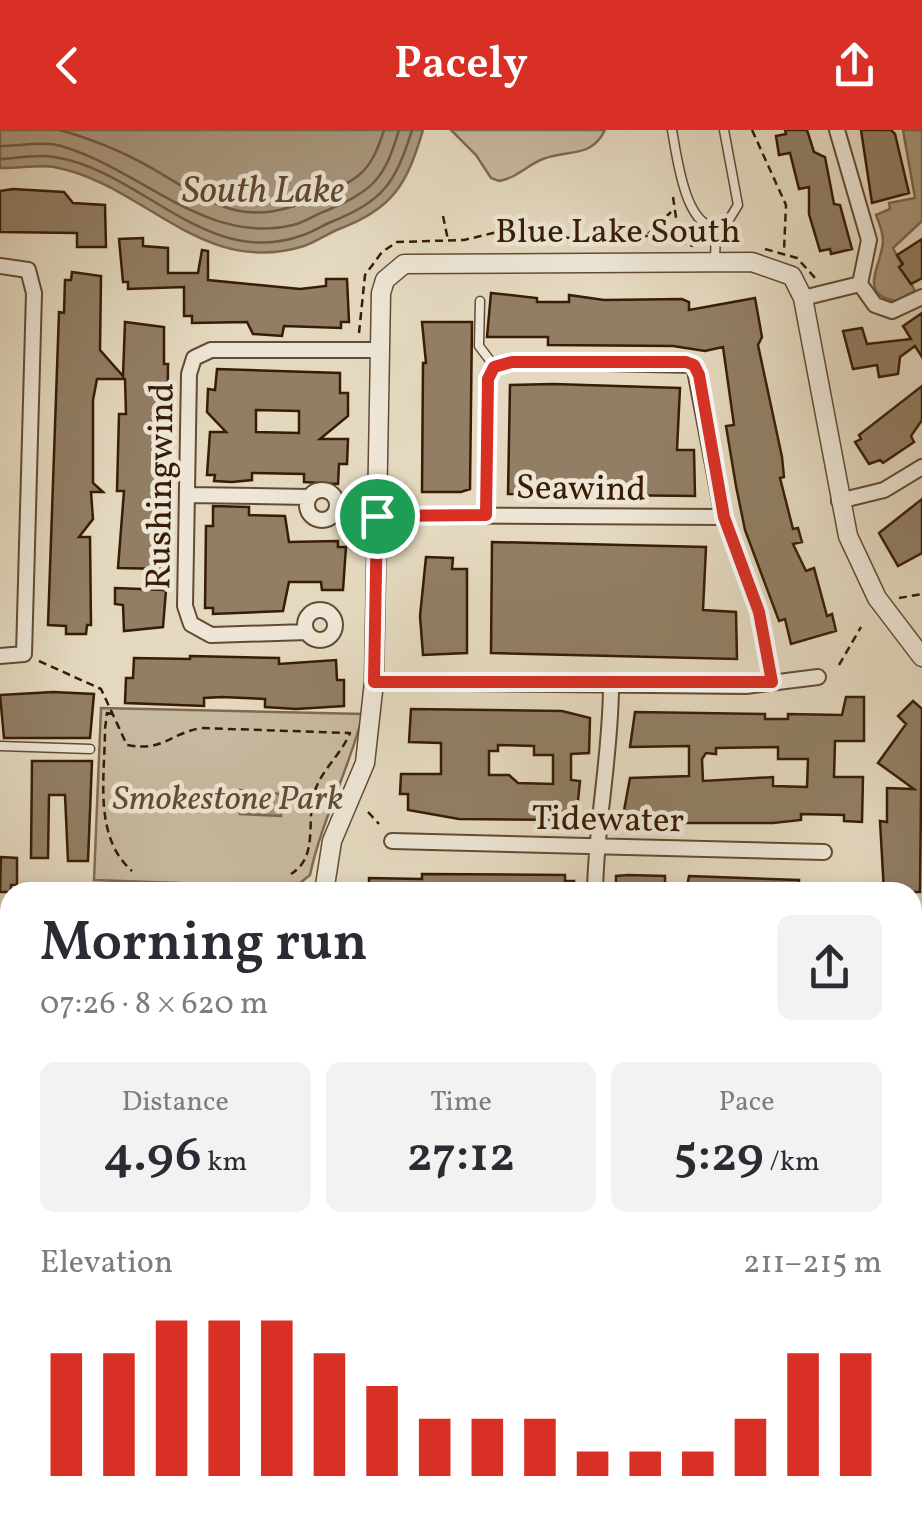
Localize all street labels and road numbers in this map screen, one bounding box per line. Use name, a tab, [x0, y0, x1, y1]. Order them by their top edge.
street label: Blue Lake South	[495, 209, 741, 257]
street label: Rushingwind	[136, 382, 188, 590]
street label: Seawind	[515, 465, 647, 515]
street label: Tidewater	[531, 796, 685, 846]

